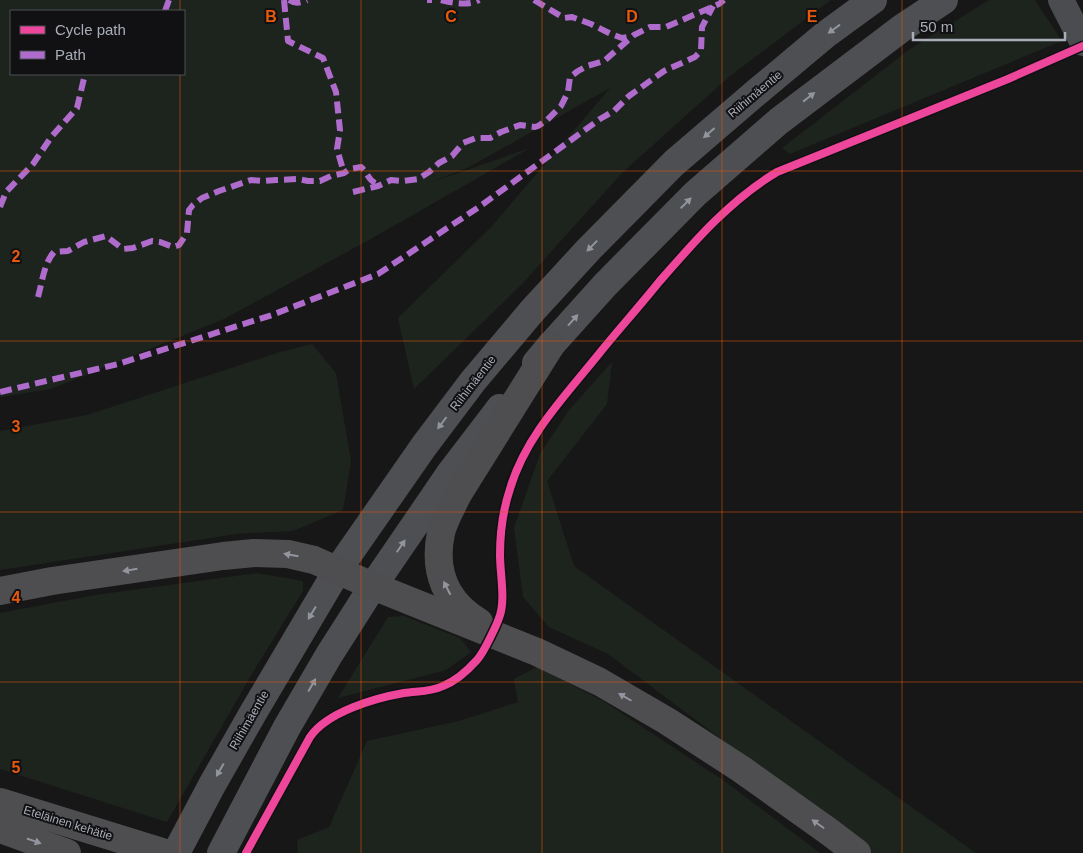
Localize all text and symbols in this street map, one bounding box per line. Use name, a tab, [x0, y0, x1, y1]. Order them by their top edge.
text: B	[265, 8, 277, 25]
text: C	[445, 8, 457, 25]
text: D	[626, 8, 638, 25]
text: E	[807, 8, 818, 25]
legend	[10, 10, 185, 75]
scale bar	[913, 10, 1066, 42]
text: 50 m	[920, 18, 953, 35]
text: Cycle path	[55, 21, 126, 38]
one-way arrow	[827, 24, 841, 34]
text: Path	[55, 46, 86, 63]
street label: Riihimäentie	[725, 67, 785, 121]
one-way arrow	[802, 92, 815, 103]
one-way arrow	[703, 127, 716, 138]
one-way arrow	[680, 197, 692, 209]
one-way arrow	[586, 239, 598, 251]
text: 2	[12, 248, 21, 265]
one-way arrow	[568, 314, 579, 327]
street label: Riihimäentie	[447, 352, 499, 413]
one-way arrow	[437, 416, 447, 430]
text: 3	[12, 418, 21, 435]
one-way arrow	[396, 539, 405, 553]
one-way arrow	[283, 551, 299, 559]
one-way arrow	[122, 566, 138, 574]
one-way arrow	[443, 581, 451, 596]
text: 4	[12, 589, 21, 606]
one-way arrow	[307, 606, 316, 619]
one-way arrow	[308, 678, 316, 693]
street label: Riihimäentie	[226, 688, 272, 752]
one-way arrow	[619, 692, 632, 701]
text: 5	[12, 759, 21, 776]
one-way arrow	[216, 764, 225, 777]
street label: Eteläinen kehätie	[22, 803, 114, 843]
one-way arrow	[811, 819, 825, 829]
one-way arrow	[26, 838, 41, 845]

